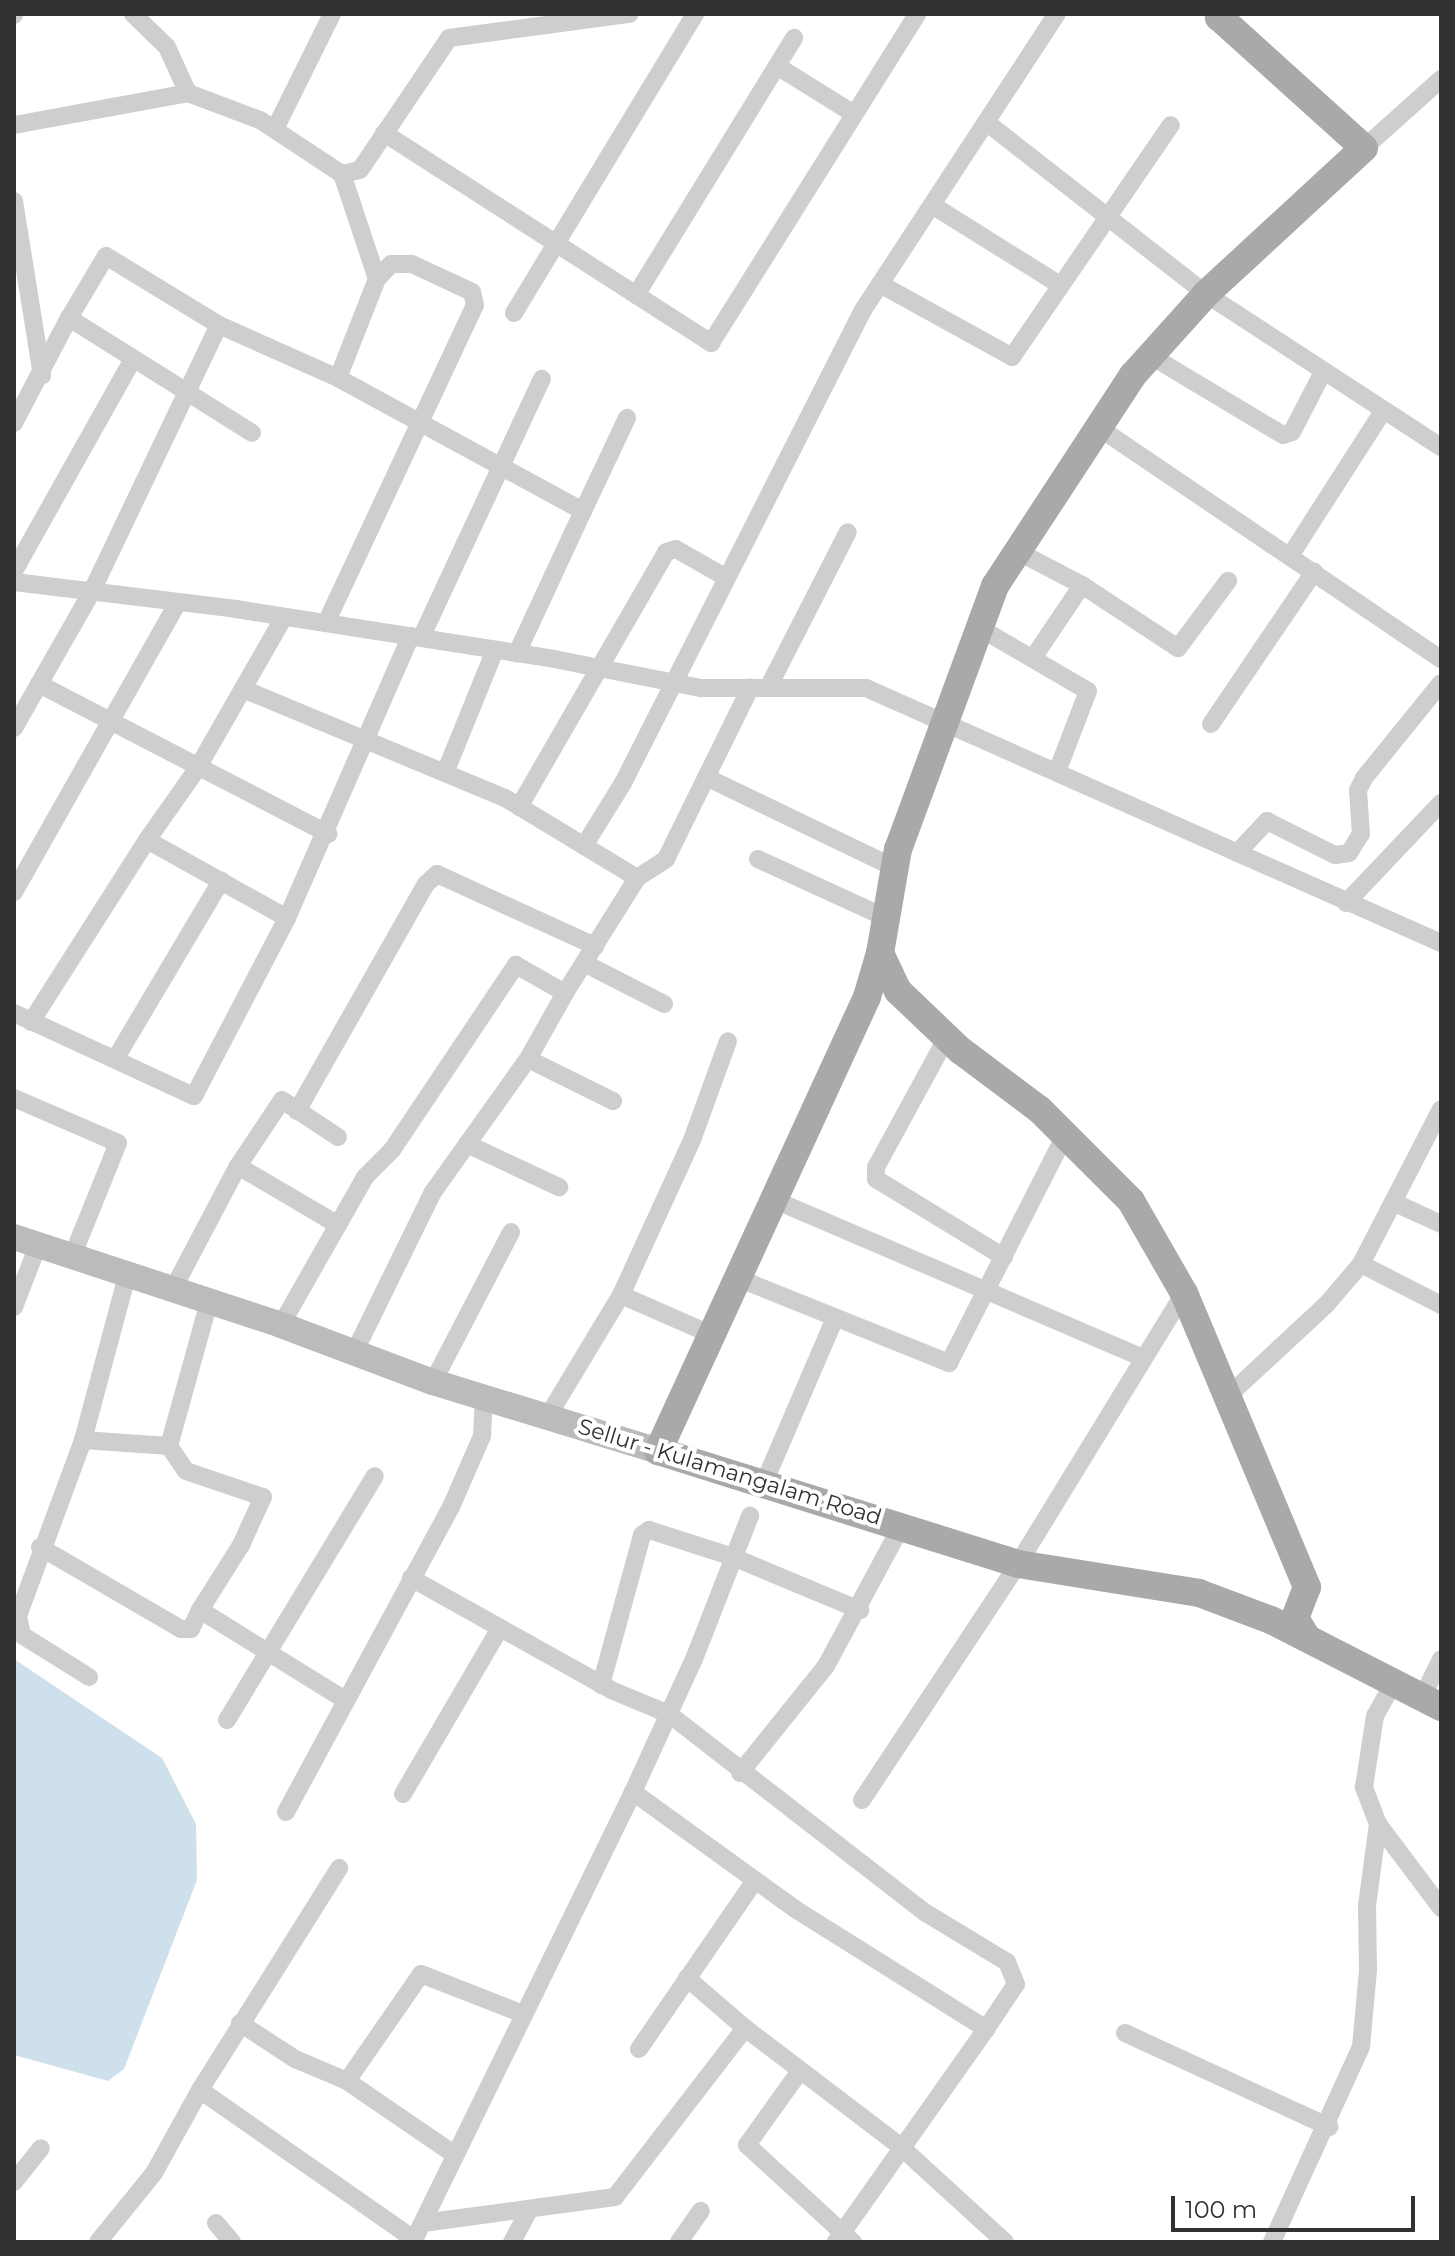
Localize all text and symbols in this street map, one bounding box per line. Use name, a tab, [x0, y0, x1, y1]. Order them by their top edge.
street label: Sellur - Kulamangalam Road	[575, 1413, 885, 1531]
scale bar	[1175, 2180, 1419, 2230]
text: 100 m	[1185, 2195, 1257, 2224]

